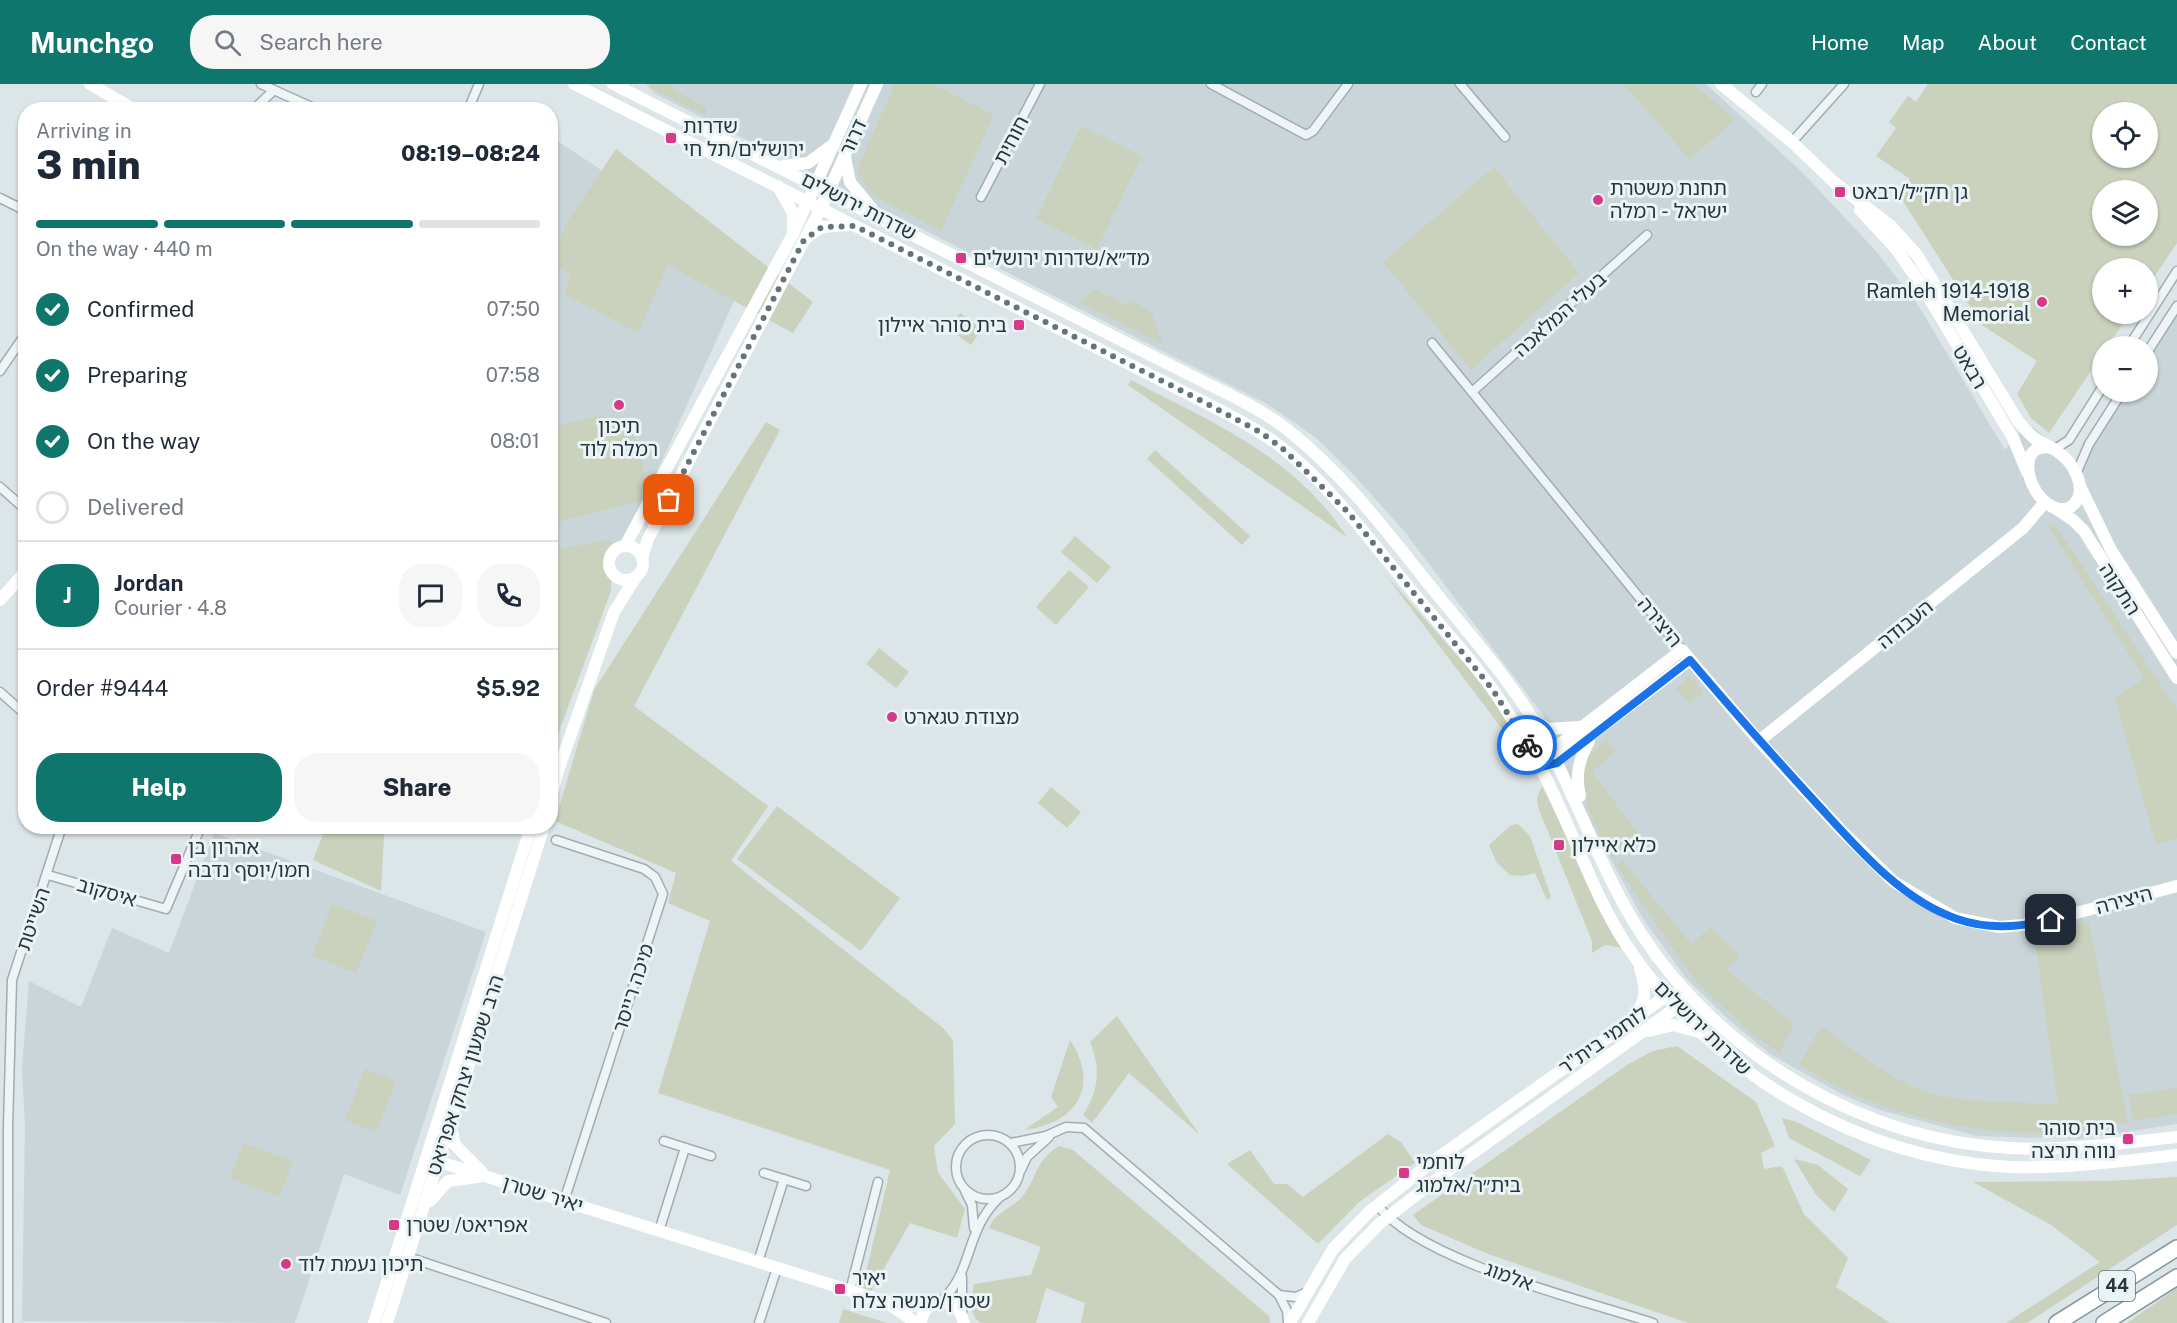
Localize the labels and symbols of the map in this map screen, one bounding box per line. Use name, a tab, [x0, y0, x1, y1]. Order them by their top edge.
street label: חוחית	[988, 112, 1034, 168]
place label: שדרות ירושלים/תל חי	[683, 114, 804, 161]
street label: דרור	[834, 115, 872, 159]
marker: שדרות ירושלים/תל חי	[664, 131, 678, 145]
street label: שדרות ירושלים	[798, 167, 920, 245]
place label: תחנת משטרת ישראל - רמלה	[1610, 176, 1728, 223]
place label: גן חק״ל/רבאט	[1852, 180, 1968, 204]
marker: גן חק״ל/רבאט	[1833, 185, 1847, 199]
marker: תחנת משטרת ישראל - רמלה	[1591, 193, 1605, 207]
place label: מד״א/שדרות ירושלים	[973, 246, 1150, 270]
marker: מד״א/שדרות ירושלים	[954, 251, 968, 265]
street label: בעלי המלאכה	[1509, 266, 1611, 362]
place label: Ramleh 1914-1918 Memorial	[1866, 279, 2030, 326]
marker: Ramleh 1914-1918 Memorial	[2035, 295, 2049, 309]
place label: בית סוהר איילון	[878, 313, 1007, 337]
marker: בית סוהר איילון	[1012, 318, 1026, 332]
street label: רבאט	[1948, 341, 1992, 393]
marker: תיכון רמלה לוד	[612, 398, 626, 412]
place label: תיכון רמלה לוד	[580, 414, 658, 461]
pin	[643, 474, 694, 525]
street label: התקוה	[2094, 558, 2146, 620]
street label: היצירה	[1633, 592, 1687, 652]
street label: העבודה	[1872, 594, 1938, 654]
place label: מצודת טגארט	[904, 705, 1019, 729]
marker: מצודת טגארט	[885, 710, 899, 724]
courier	[1497, 715, 1557, 775]
place label: כלא איילון	[1571, 833, 1656, 857]
place label: אהרון בן חמו/יוסף נדבה	[188, 835, 310, 882]
marker: כלא איילון	[1552, 838, 1566, 852]
marker: אהרון בן חמו/יוסף נדבה	[169, 852, 183, 866]
street label: איסקוב	[74, 872, 140, 912]
street label: היצירה	[2093, 881, 2155, 919]
street label: השייטת	[11, 884, 55, 954]
pin	[2025, 894, 2076, 945]
street label: מיכה רייסר	[607, 941, 659, 1035]
street label: הרב שמעון יצחק אפריאט	[421, 972, 509, 1178]
street label: שדרות ירושלים	[1649, 976, 1757, 1080]
street label: לוחמי בית"ר	[1554, 1001, 1652, 1079]
place label: בית סוהר נווה תרצה	[2031, 1116, 2116, 1163]
marker: בית סוהר נווה תרצה	[2121, 1132, 2135, 1146]
place label: לוחמי בית״ר/אלמוג	[1416, 1150, 1521, 1197]
marker: לוחמי בית״ר/אלמוג	[1397, 1166, 1411, 1180]
street label: יאיר שטרן	[500, 1170, 586, 1218]
place label: אפריאט/ שטרן	[406, 1213, 528, 1237]
marker: אפריאט/ שטרן	[387, 1218, 401, 1232]
place label: תיכון נעמת לוד	[298, 1252, 423, 1276]
street label: אלמוג	[1482, 1256, 1536, 1296]
marker: תיכון נעמת לוד	[279, 1257, 293, 1271]
place label: יאיר שטרן/מנשה צלח	[852, 1266, 991, 1313]
road number: 44	[2099, 1271, 2135, 1301]
marker: יאיר שטרן/מנשה צלח	[833, 1282, 847, 1296]

